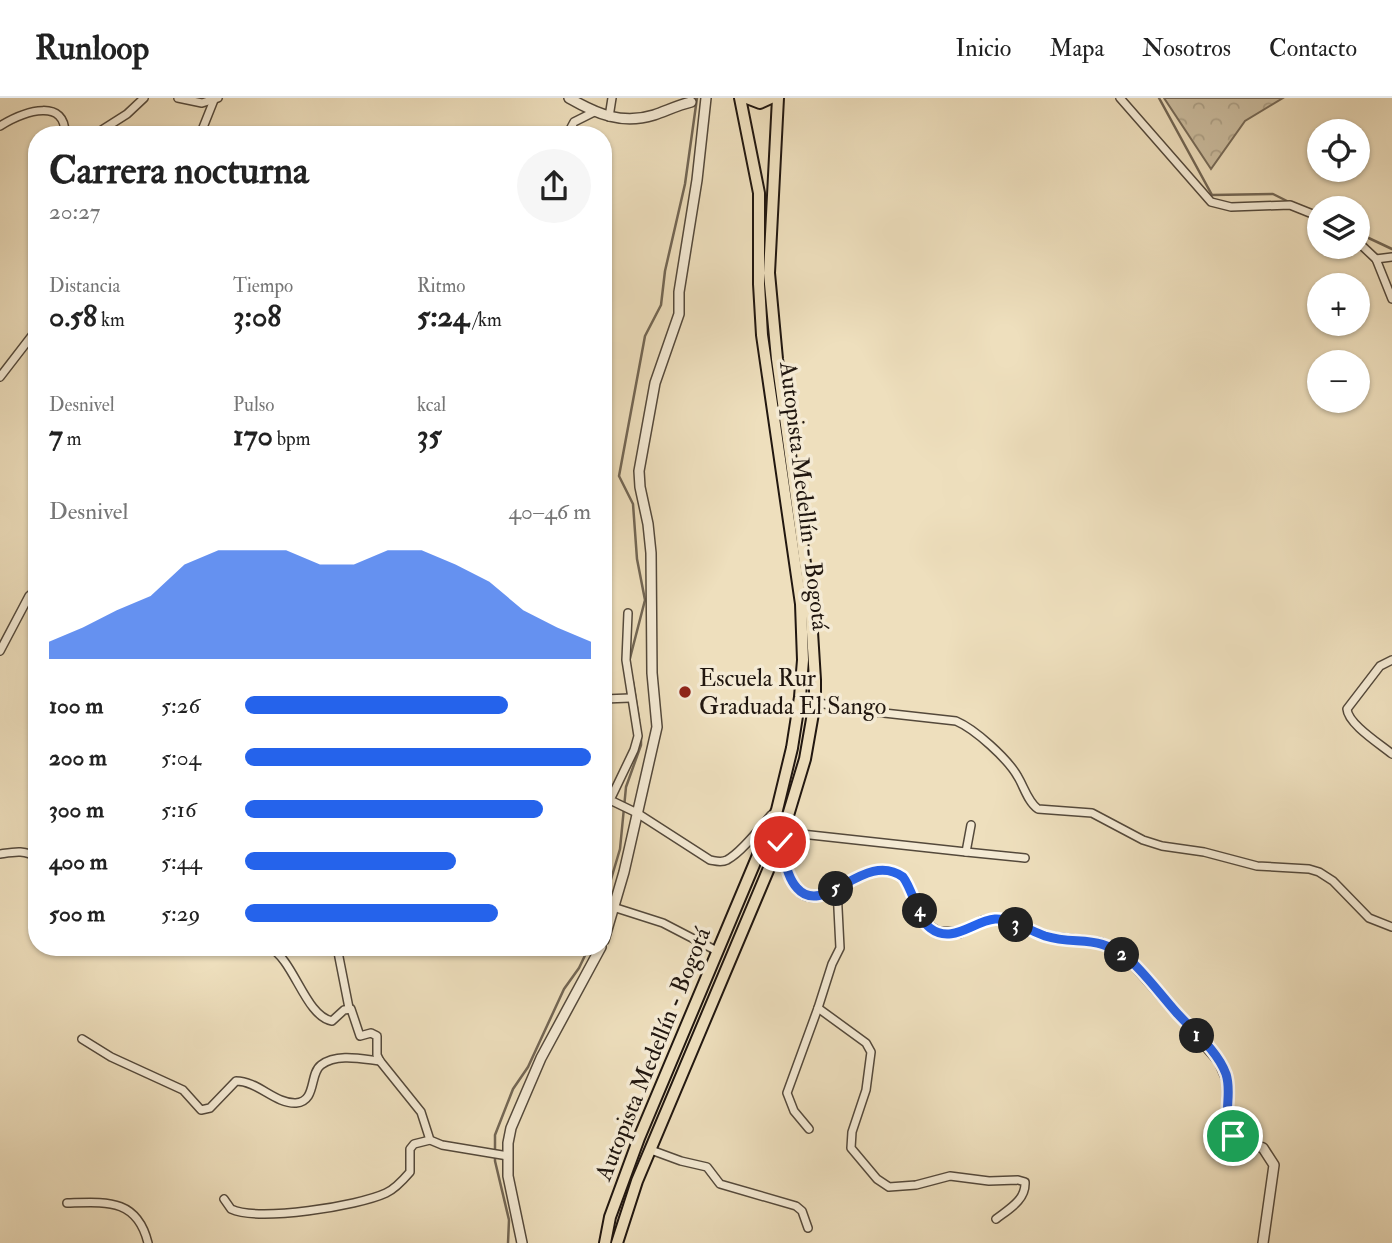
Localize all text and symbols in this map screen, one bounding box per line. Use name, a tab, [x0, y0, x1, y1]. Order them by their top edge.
text: Runloop	[35, 28, 149, 69]
text: Inicio	[956, 33, 1011, 64]
text: Mapa	[1049, 33, 1104, 64]
text: Nosotros	[1142, 33, 1231, 64]
text: Contacto	[1269, 33, 1357, 64]
map controls	[1307, 119, 1370, 413]
button: locate	[1307, 119, 1370, 182]
text: Carrera nocturna	[49, 147, 309, 195]
button: share	[517, 149, 591, 223]
button: layers	[1307, 196, 1370, 259]
text: 20:27	[49, 197, 100, 226]
button: +	[1307, 273, 1370, 336]
text: Distancia	[49, 274, 120, 298]
text: Tiempo	[233, 274, 293, 298]
text: Ritmo	[417, 274, 466, 298]
text: 0.58	[49, 298, 97, 335]
text: 3:08	[233, 298, 281, 335]
text: 5:24	[417, 298, 469, 335]
text: km	[97, 308, 125, 332]
text: /km	[469, 308, 502, 332]
button: −	[1307, 350, 1370, 413]
street label: Autopista Medellín - Bogotá	[772, 359, 836, 633]
text: Desnivel	[49, 393, 115, 417]
text: Pulso	[233, 393, 274, 417]
text: kcal	[417, 393, 446, 417]
text: 7	[49, 417, 63, 454]
text: 170	[233, 417, 273, 454]
text: 35	[417, 417, 442, 454]
text: m	[63, 427, 82, 451]
text: bpm	[273, 427, 310, 451]
text: Desnivel	[49, 497, 128, 526]
text: 40–46 m	[509, 497, 591, 526]
place label: Escuela Rur Graduada El Sango	[699, 663, 886, 722]
marker: Escuela Rur Graduada El Sango	[677, 684, 693, 700]
text: 100 m	[49, 691, 103, 720]
text: 5:26	[161, 691, 200, 720]
text: 200 m	[49, 743, 107, 772]
text: 5:04	[161, 743, 201, 772]
text: 300 m	[49, 795, 104, 824]
text: 5:16	[161, 795, 197, 824]
pin	[750, 812, 810, 872]
icon: check	[761, 823, 799, 861]
text: 400 m	[49, 847, 108, 876]
text: 5:44	[161, 847, 202, 876]
pin: 5	[818, 872, 854, 906]
text: 5	[831, 876, 840, 900]
pin: 4	[902, 894, 937, 928]
text: 4	[914, 898, 925, 922]
text: 500 m	[49, 899, 105, 928]
text: 5:29	[161, 899, 200, 928]
pin: 3	[998, 908, 1034, 942]
text: 3	[1012, 912, 1019, 936]
street label: Autopista Medellín - Bogotá	[588, 922, 718, 1186]
pin: 2	[1104, 938, 1140, 972]
text: 2	[1117, 942, 1126, 966]
pin: 1	[1180, 1018, 1214, 1054]
text: 1	[1193, 1023, 1200, 1047]
pin	[1203, 1106, 1263, 1166]
icon: arrive	[1214, 1117, 1252, 1155]

